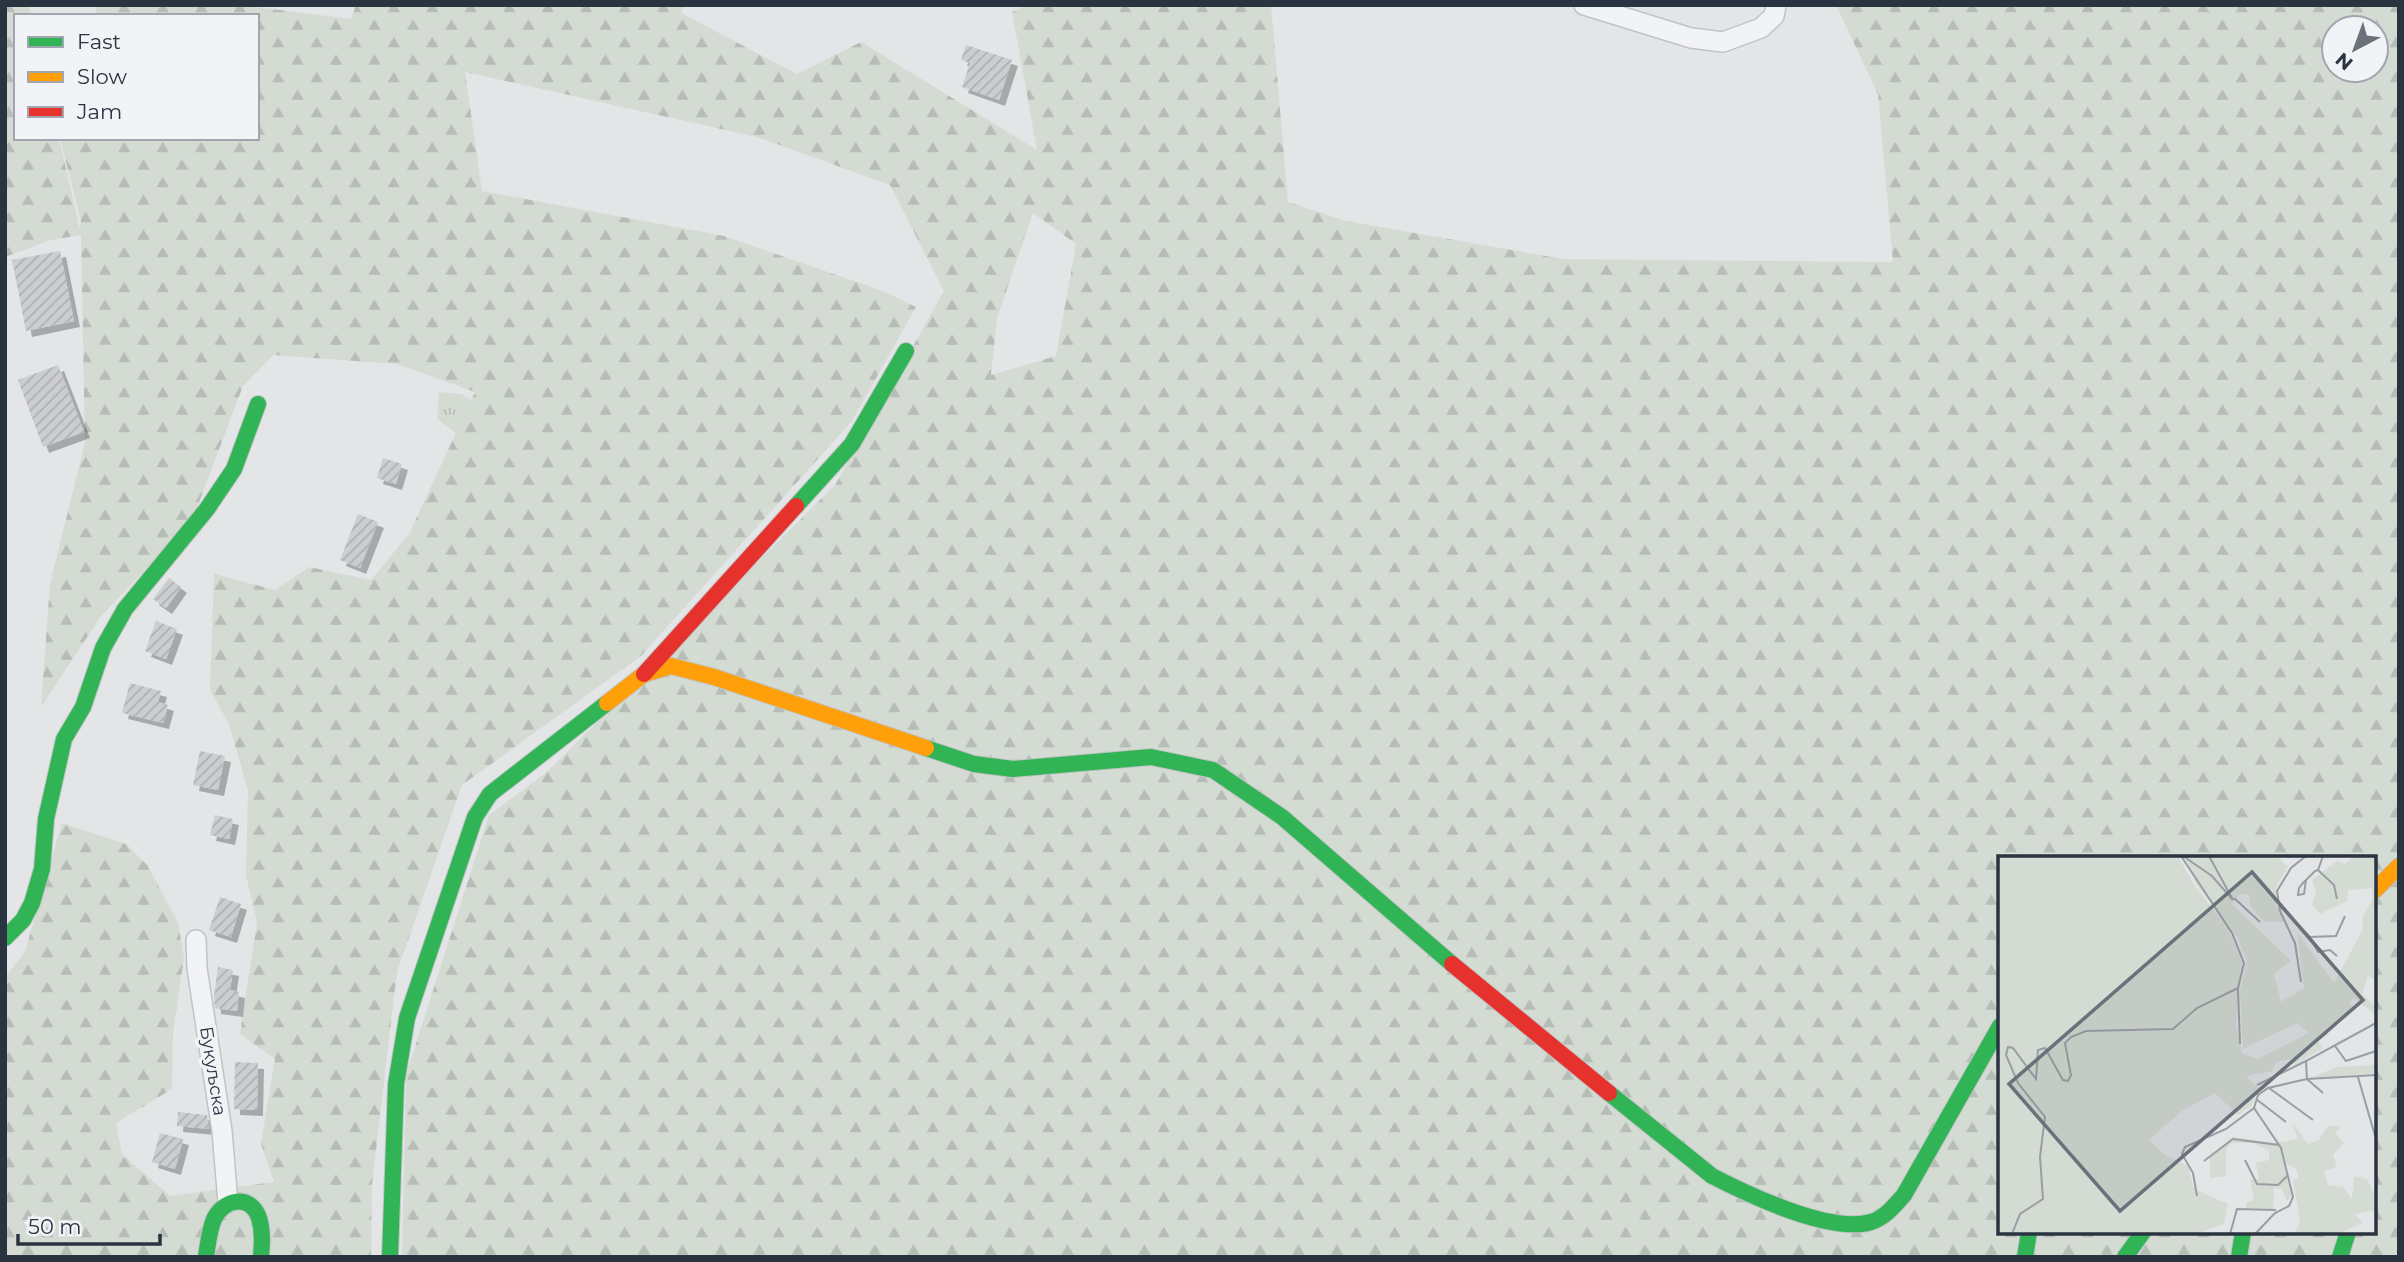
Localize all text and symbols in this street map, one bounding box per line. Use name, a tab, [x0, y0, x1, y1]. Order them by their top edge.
legend	[14, 14, 259, 140]
north arrow	[2320, 14, 2390, 84]
text: Fast	[77, 29, 121, 54]
text: N	[2331, 48, 2358, 75]
text: Slow	[77, 64, 127, 89]
text: Jam	[76, 99, 122, 124]
inset map	[1998, 856, 2376, 1234]
street label: Букуљска	[195, 1025, 231, 1117]
scale bar	[18, 1202, 159, 1246]
text: 50 m	[28, 1214, 82, 1239]

